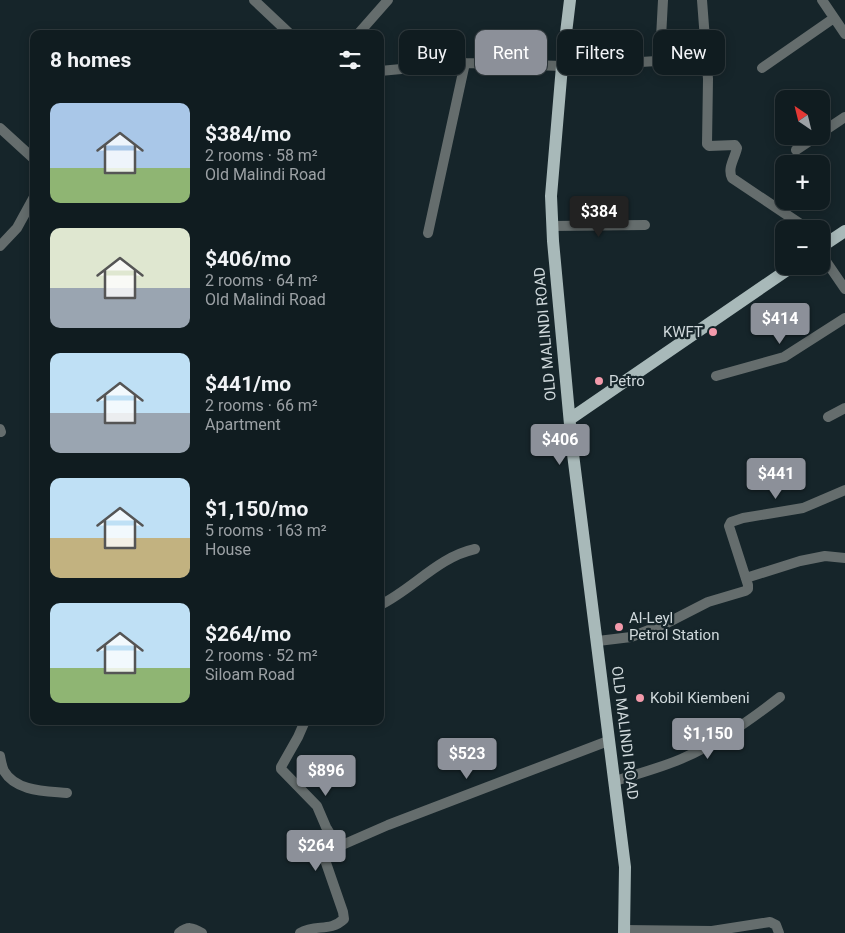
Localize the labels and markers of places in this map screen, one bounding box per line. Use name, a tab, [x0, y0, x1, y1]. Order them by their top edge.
pin: $384	[569, 196, 629, 238]
pin: $414	[750, 302, 810, 345]
place label: KWFT	[663, 323, 703, 341]
marker: KWFT	[707, 326, 719, 338]
place label: Petro	[609, 372, 645, 390]
marker: Petro	[593, 375, 605, 387]
pin: $406	[530, 424, 590, 466]
pin: $441	[746, 458, 806, 500]
place label: Al-Leyl Petrol Station	[629, 609, 719, 644]
marker: Al-Leyl Petrol Station	[613, 621, 625, 633]
place label: Kobil Kiembeni	[650, 689, 750, 707]
marker: Kobil Kiembeni	[634, 692, 646, 704]
pin: $1,150	[667, 718, 749, 760]
pin: $523	[437, 738, 497, 780]
pin: $896	[296, 754, 356, 797]
pin: $264	[286, 830, 346, 872]

